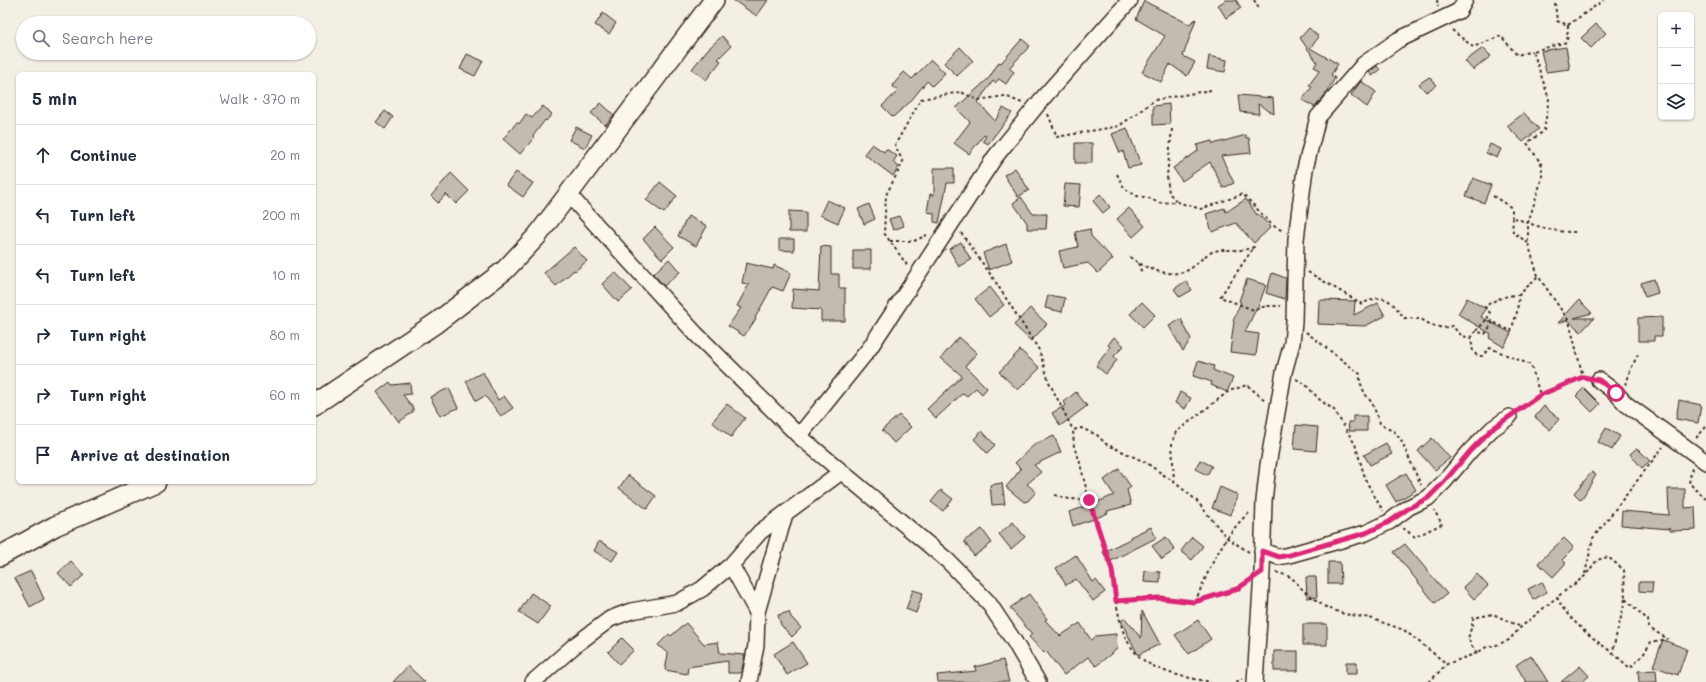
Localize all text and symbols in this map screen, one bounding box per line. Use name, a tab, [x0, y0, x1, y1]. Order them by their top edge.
map controls	[1658, 12, 1694, 120]
button: +	[1658, 12, 1694, 48]
search box	[16, 16, 316, 60]
icon: search	[30, 27, 52, 49]
text: Search here	[62, 28, 153, 48]
button: −	[1658, 48, 1694, 84]
button: layers	[1658, 84, 1694, 120]
text: 5 min	[32, 87, 77, 109]
text: Walk · 370 m	[219, 90, 300, 107]
icon: ahead	[32, 144, 54, 166]
text: Continue	[70, 145, 137, 165]
text: 20 m	[270, 146, 300, 163]
icon: left	[32, 204, 54, 226]
text: Turn left	[70, 205, 135, 225]
text: 200 m	[262, 206, 300, 223]
icon: left	[32, 264, 54, 286]
text: Turn left	[70, 265, 135, 285]
text: 10 m	[272, 266, 300, 283]
icon: right	[32, 324, 54, 346]
text: Turn right	[70, 325, 147, 345]
text: 80 m	[270, 326, 300, 343]
icon: right	[32, 384, 54, 406]
route start	[1607, 384, 1625, 402]
text: Turn right	[70, 385, 147, 405]
text: 60 m	[270, 386, 300, 403]
icon: arrive	[32, 444, 54, 466]
text: Arrive at destination	[70, 445, 230, 465]
route end	[1080, 491, 1098, 509]

